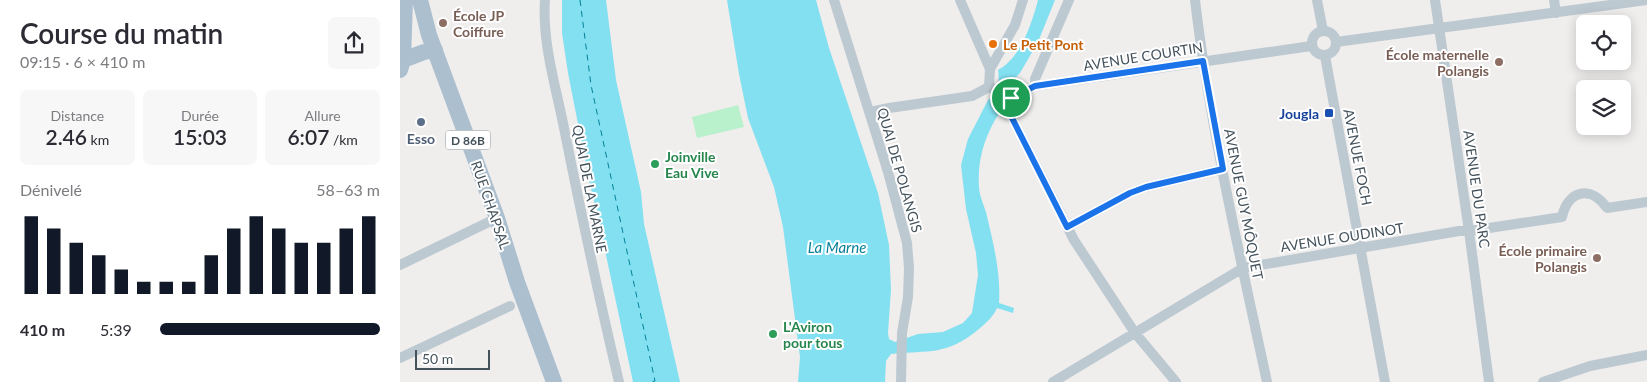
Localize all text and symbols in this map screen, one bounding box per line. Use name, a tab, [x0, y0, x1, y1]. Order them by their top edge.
place label: École JP Coiffure	[453, 7, 504, 40]
map controls	[1576, 15, 1631, 135]
button: locate	[1576, 15, 1631, 70]
text: Course du matin	[20, 16, 223, 50]
button: share	[328, 17, 380, 69]
marker: École JP Coiffure	[437, 17, 449, 29]
place label: Le Petit Pont	[1003, 36, 1084, 53]
marker: Le Petit Pont	[987, 38, 999, 50]
street label: AVENUE COURTIN	[1082, 38, 1204, 74]
place label: École maternelle Polangis	[1386, 46, 1490, 79]
text: 09:15 · 6 × 410 m	[20, 52, 145, 71]
marker: École maternelle Polangis	[1493, 56, 1505, 68]
pin	[990, 77, 1032, 119]
button: layers	[1576, 80, 1631, 135]
icon: arrive	[997, 84, 1025, 112]
place label: Jougla	[1279, 105, 1319, 122]
street label: QUAI DE POLANGIS	[874, 106, 926, 234]
text: Distance	[50, 107, 104, 124]
text: Durée	[181, 107, 219, 124]
text: Allure	[305, 107, 341, 124]
marker: Jougla	[1323, 107, 1335, 119]
street label: AVENUE FOCH	[1340, 107, 1376, 207]
marker: Esso	[415, 116, 427, 128]
street label: QUAI DE LA MARNE	[569, 123, 611, 255]
text: 2.46	[45, 124, 87, 149]
text: 15:03	[173, 124, 227, 149]
text: 6:07	[287, 124, 329, 149]
street label: AVENUE GUY MÔQUET	[1221, 127, 1267, 282]
street label: AVENUE DU PARC	[1460, 129, 1494, 250]
place label: Esso	[407, 130, 435, 147]
road number: D 86B	[446, 130, 490, 150]
text: km	[87, 131, 109, 148]
text: /km	[329, 131, 358, 148]
place label: Joinville Eau Vive	[665, 148, 719, 181]
street label: RUE CHAPSAL	[468, 158, 514, 252]
marker: Joinville Eau Vive	[649, 158, 661, 170]
text: Dénivelé	[20, 180, 82, 199]
text: 58–63 m	[316, 180, 380, 199]
street label: AVENUE OUDINOT	[1279, 219, 1406, 255]
water label: La Marne	[808, 238, 866, 256]
place label: École primaire Polangis	[1499, 242, 1588, 275]
marker: École primaire Polangis	[1591, 252, 1603, 264]
place label: L'Aviron pour tous	[783, 318, 842, 351]
text: 410 m	[20, 320, 65, 339]
text: 5:39	[100, 320, 132, 339]
marker: L'Aviron pour tous	[767, 328, 779, 340]
scale bar	[415, 347, 490, 370]
text: 50 m	[422, 350, 453, 367]

